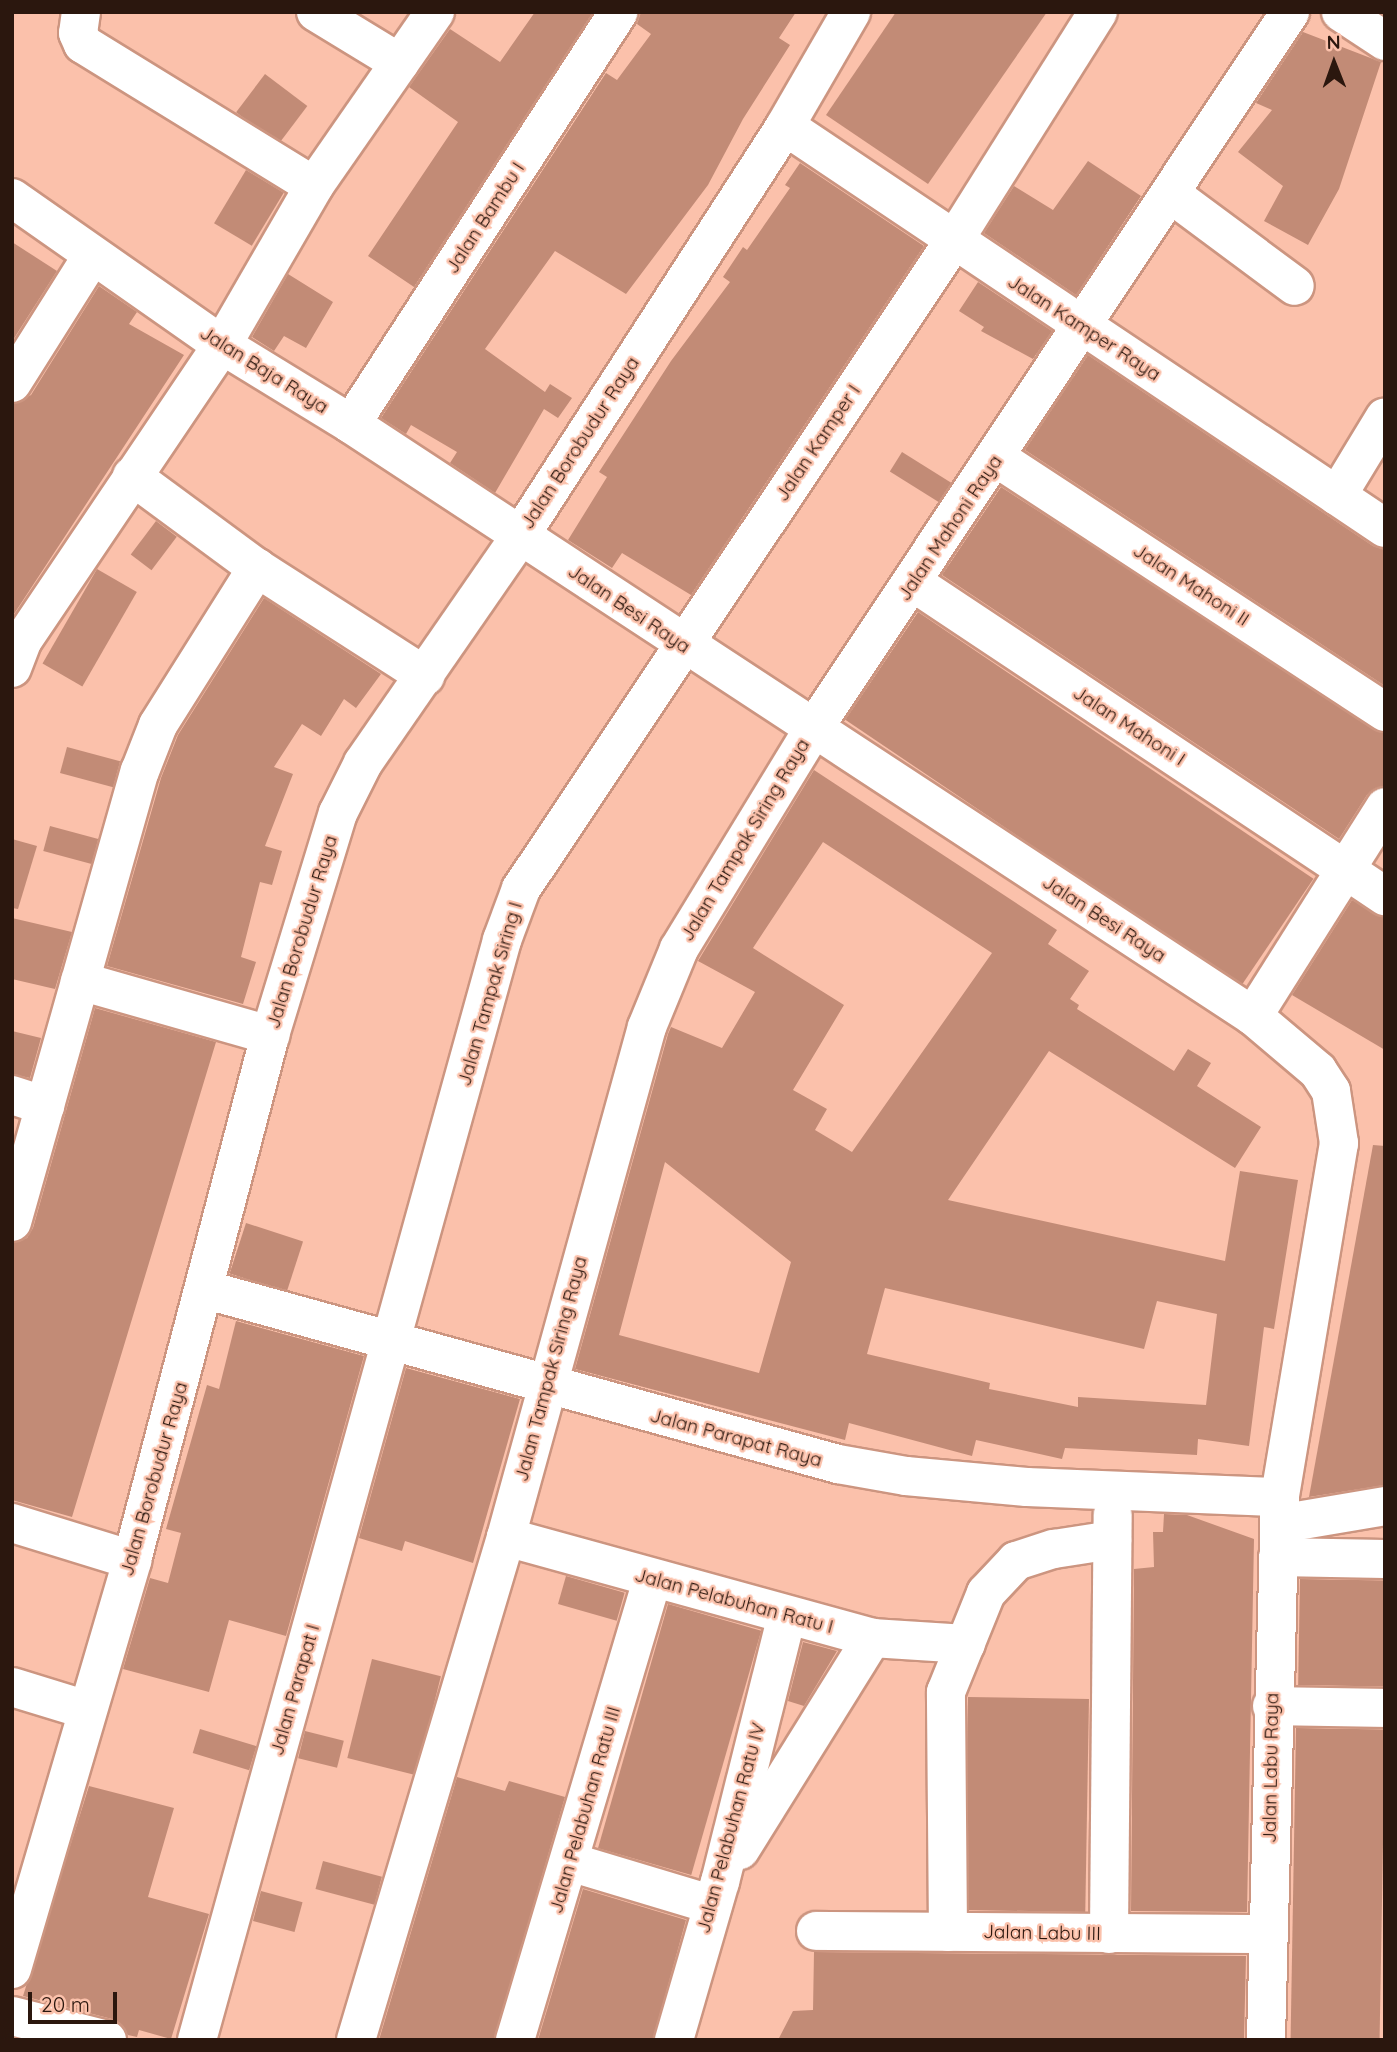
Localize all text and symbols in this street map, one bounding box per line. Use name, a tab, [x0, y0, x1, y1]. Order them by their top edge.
north arrow	[1299, 28, 1369, 98]
text: N	[1326, 30, 1341, 54]
street label: Jalan Bambu I	[441, 158, 529, 278]
street label: Jalan Kamper Raya	[1003, 270, 1165, 386]
street label: Jalan Baja Raya	[196, 321, 332, 419]
street label: Jalan Borobudur Raya	[516, 353, 644, 533]
street label: Jalan Kamper I	[771, 380, 865, 506]
street label: Jalan Mahoni Raya	[893, 451, 1007, 605]
street label: Jalan Mahoni II	[1129, 539, 1253, 631]
street label: Jalan Besi Raya	[564, 560, 694, 658]
street label: Jalan Mahoni I	[1069, 681, 1189, 771]
street label: Jalan Tampak Siring Raya	[675, 735, 815, 945]
street label: Jalan Borobudur Raya	[262, 833, 342, 1031]
street label: Jalan Besi Raya	[1038, 871, 1170, 967]
street label: Jalan Tampak Siring I	[453, 899, 527, 1089]
street label: Jalan Tampak Siring Raya	[510, 1254, 592, 1484]
street label: Jalan Borobudur Raya	[115, 1379, 193, 1579]
street label: Jalan Parapat Raya	[648, 1404, 824, 1472]
street label: Jalan Pelabuhan Ratu I	[632, 1564, 836, 1638]
street label: Jalan Parapat I	[265, 1622, 325, 1758]
street label: Jalan Labu Raya	[1258, 1693, 1284, 1843]
street label: Jalan Pelabuhan Ratu III	[545, 1704, 625, 1916]
street label: Jalan Pelabuhan Ratu IV	[692, 1720, 770, 1936]
street label: Jalan Labu III	[983, 1921, 1101, 1945]
scale bar	[32, 1979, 121, 2023]
text: 20 m	[41, 1991, 90, 2017]

